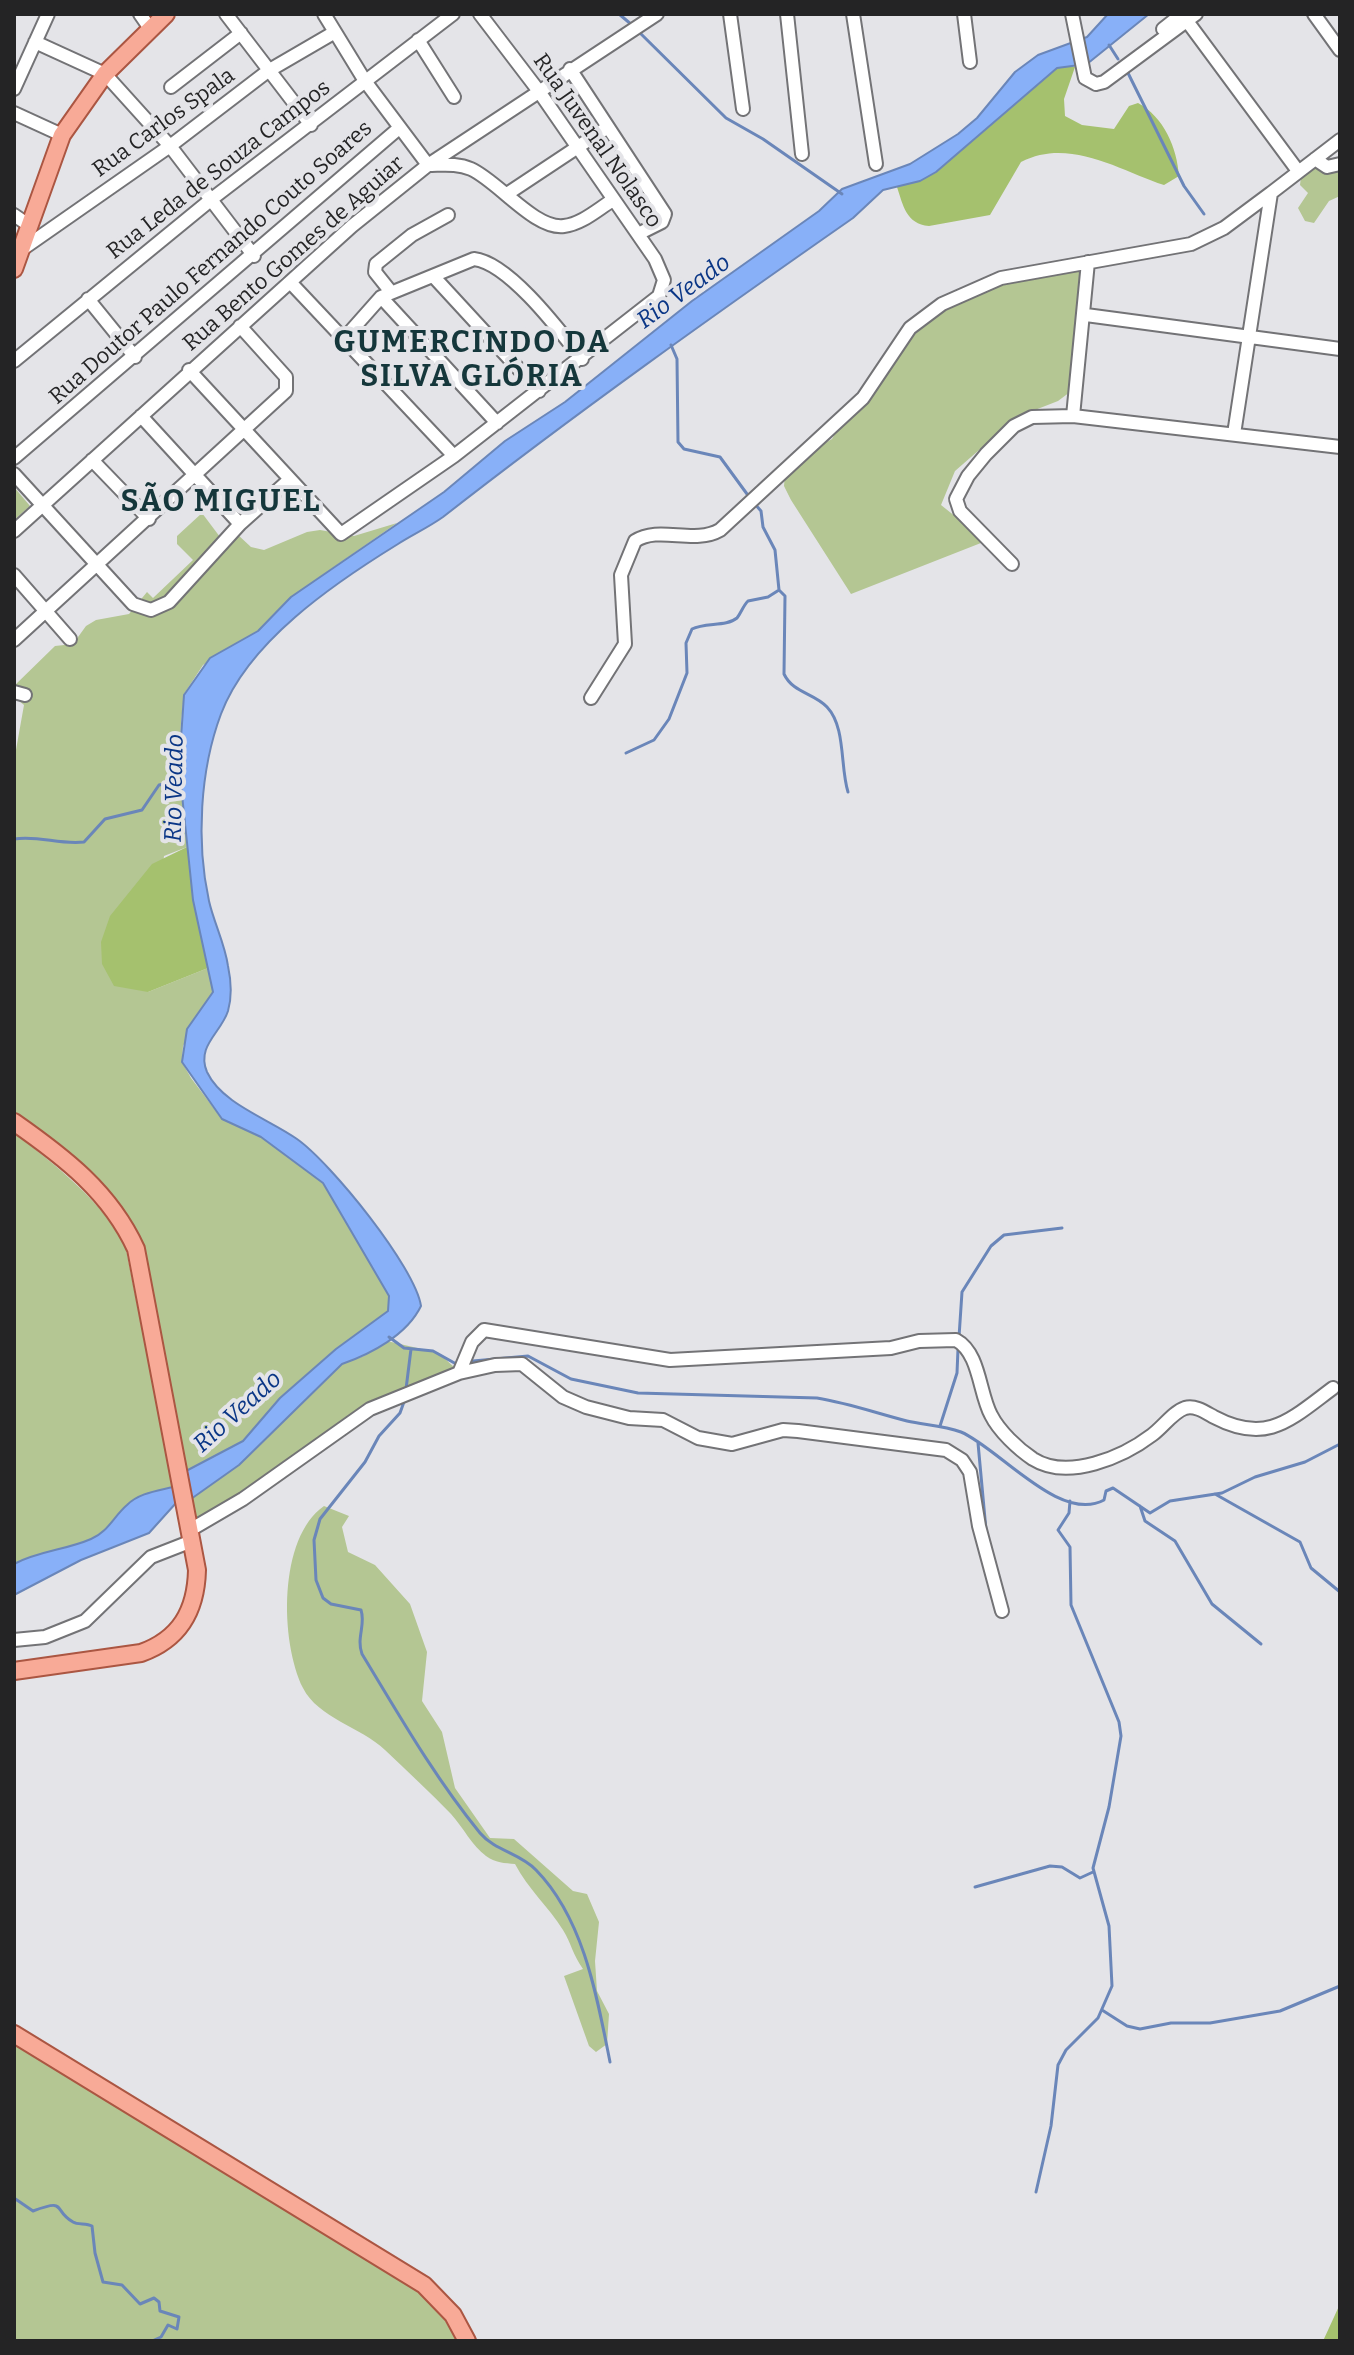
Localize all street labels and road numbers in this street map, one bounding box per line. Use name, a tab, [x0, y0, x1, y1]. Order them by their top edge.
street label: Rua Juvenal Nolasco	[527, 49, 667, 233]
street label: Rua Carlos Spala	[88, 63, 240, 183]
street label: Rua Leda de Souza Campos	[102, 75, 336, 265]
street label: Rua Doutor Paulo Fernando Couto Soares	[44, 116, 378, 410]
street label: Rua Bento Gomes de Aguiar	[178, 151, 410, 357]

